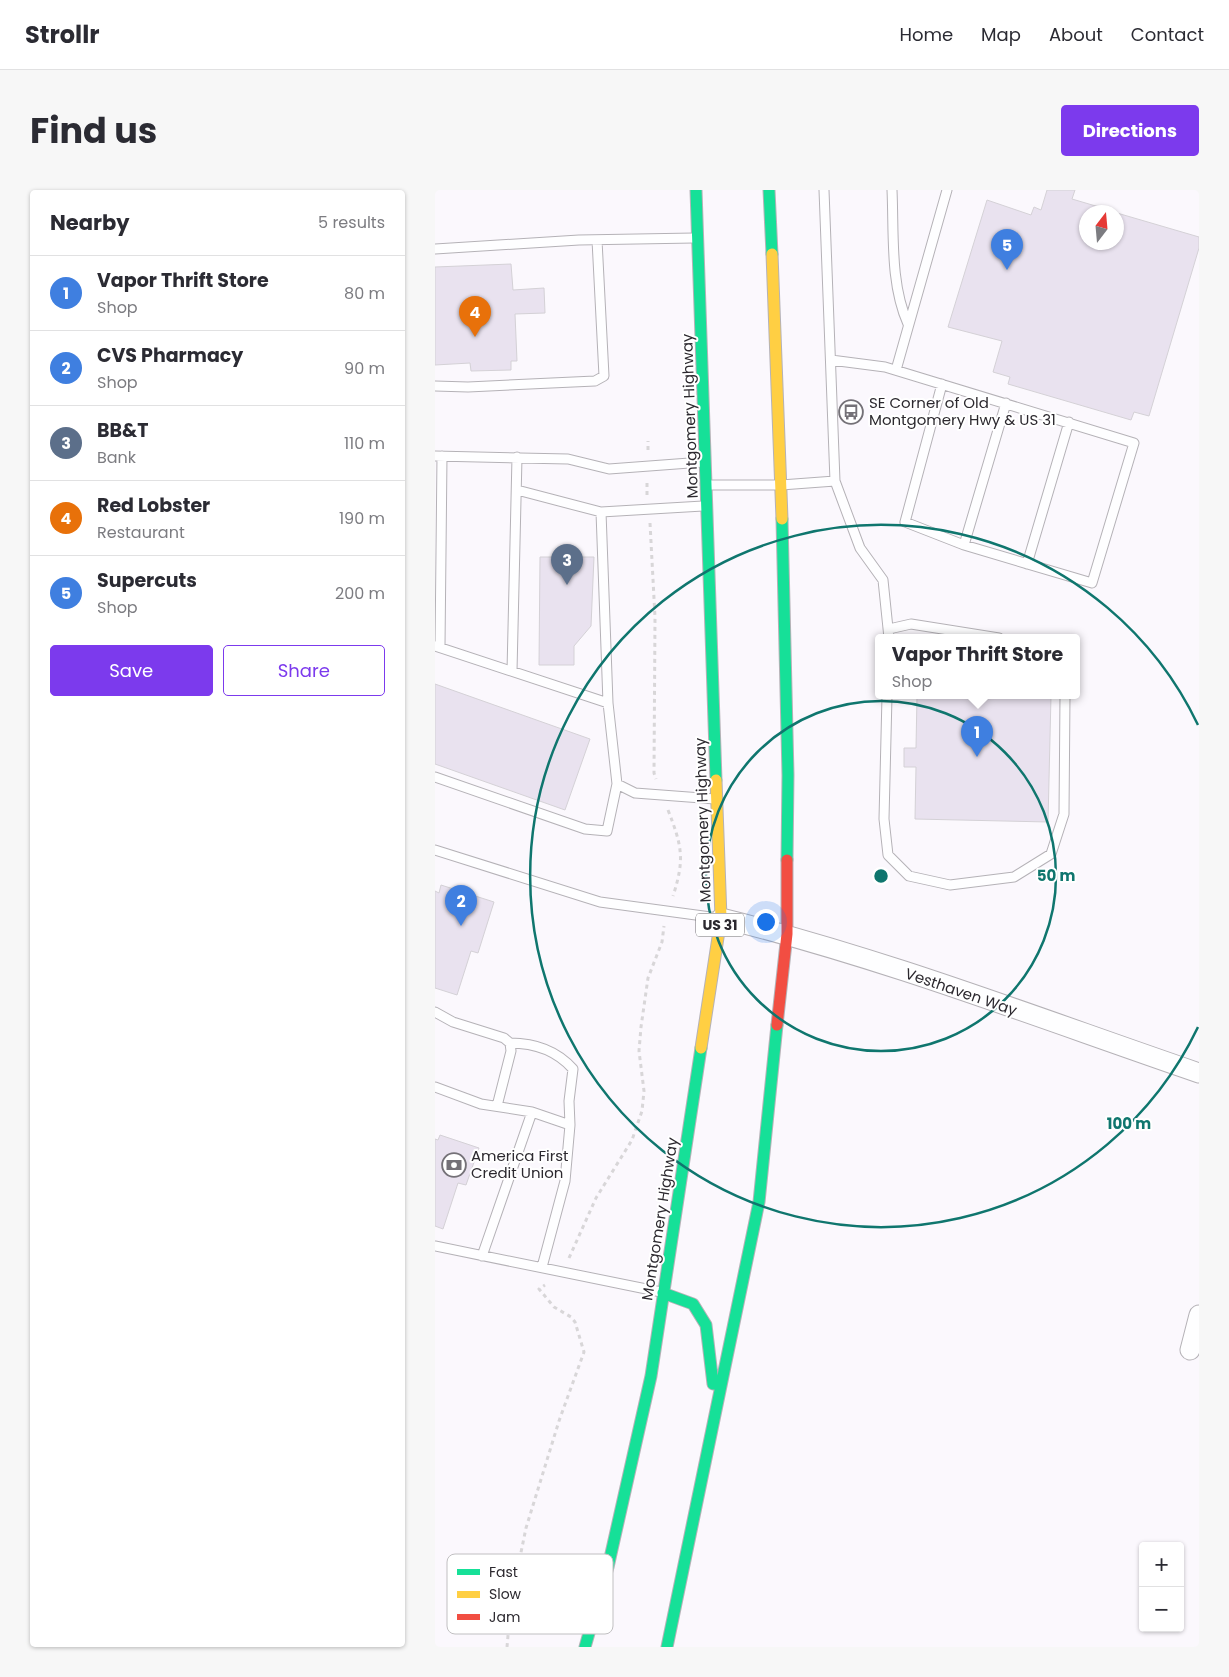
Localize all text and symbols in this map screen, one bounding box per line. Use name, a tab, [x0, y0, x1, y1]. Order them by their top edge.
text: Strollr	[25, 18, 100, 51]
text: Home	[899, 22, 953, 47]
text: Map	[981, 22, 1021, 47]
text: About	[1049, 22, 1103, 47]
text: Contact	[1131, 22, 1204, 47]
button: Directions	[1061, 105, 1199, 156]
text: Find us	[30, 106, 157, 155]
north arrow	[1079, 205, 1124, 250]
text: Nearby	[50, 208, 130, 237]
text: 5 results	[318, 211, 385, 234]
pin: 5	[991, 229, 1023, 270]
text: Vapor Thrift Store	[97, 267, 269, 294]
text: 1	[63, 282, 69, 305]
text: 80 m	[344, 282, 385, 305]
text: Shop	[97, 296, 138, 319]
pin: 4	[459, 296, 491, 337]
street label: Montgomery Highway	[676, 333, 703, 499]
text: CVS Pharmacy	[97, 342, 243, 369]
text: 2	[61, 357, 71, 380]
text: 90 m	[344, 357, 385, 380]
text: Shop	[97, 371, 138, 394]
place label: SE Corner of Old Montgomery Hwy & US 31	[869, 392, 1056, 430]
bus stop icon: SE Corner of Old Montgomery Hwy & US 31	[838, 399, 864, 425]
text: BB&T	[97, 417, 148, 444]
text: 3	[61, 432, 71, 455]
text: 110 m	[344, 432, 385, 455]
text: Bank	[97, 446, 136, 469]
text: Red Lobster	[97, 492, 210, 519]
text: 4	[61, 507, 71, 530]
text: 190 m	[339, 507, 385, 530]
text: Restaurant	[97, 521, 185, 544]
pin: 3	[551, 544, 583, 585]
text: Supercuts	[97, 567, 197, 594]
text: 5	[61, 582, 71, 605]
text: 200 m	[335, 582, 385, 605]
text: Shop	[97, 596, 138, 619]
popup	[875, 634, 1080, 699]
text: Vapor Thrift Store	[892, 641, 1063, 668]
button: Save	[50, 645, 213, 696]
button: Share	[223, 645, 385, 696]
text: Shop	[892, 670, 932, 693]
pin: 1	[961, 716, 993, 757]
street label: Montgomery Highway	[689, 737, 716, 903]
text: 50 m	[1037, 865, 1075, 886]
centre of rings	[872, 867, 890, 885]
pin: 2	[445, 885, 477, 926]
your location	[753, 909, 779, 935]
road number: US 31	[696, 914, 744, 936]
street label: Vesthaven Way	[902, 963, 1020, 1021]
text: 100 m	[1107, 1113, 1151, 1134]
street label: Montgomery Highway	[636, 1135, 683, 1302]
place label: America First Credit Union	[471, 1145, 569, 1183]
bank icon: America First Credit Union	[441, 1152, 467, 1178]
map controls	[1139, 1542, 1184, 1632]
button: +	[1139, 1542, 1184, 1587]
legend	[447, 1554, 613, 1634]
text: Fast	[489, 1562, 518, 1582]
text: Slow	[489, 1584, 522, 1604]
button: −	[1139, 1587, 1184, 1632]
text: Jam	[489, 1607, 520, 1627]

